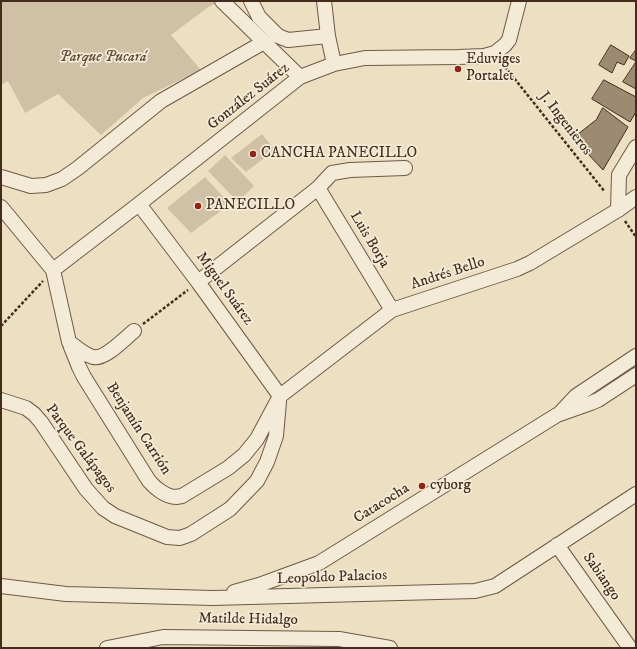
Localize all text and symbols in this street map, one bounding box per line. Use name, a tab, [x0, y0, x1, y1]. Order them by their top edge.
park label: Parque Pucará	[59, 49, 147, 67]
place label: Eduviges Portalet	[466, 51, 520, 86]
street label: González Suárez	[205, 60, 293, 134]
marker: Eduviges Portalet	[453, 64, 463, 74]
street label: J. Ingenieros	[535, 89, 595, 159]
place label: CANCHA PANECILLO	[261, 145, 417, 163]
marker: CANCHA PANECILLO	[248, 149, 258, 159]
place label: PANECILLO	[206, 197, 295, 215]
marker: PANECILLO	[193, 201, 203, 211]
street label: Luis Borja	[345, 209, 393, 271]
street label: Miguel Suárez	[191, 249, 257, 329]
street label: Andrés Bello	[409, 254, 487, 294]
street label: Benjamín Carrión	[102, 380, 174, 478]
street label: Parque Galápagos	[41, 401, 119, 497]
place label: cyborg	[430, 477, 471, 495]
street label: Catacocha	[351, 480, 413, 528]
marker: cyborg	[417, 481, 427, 491]
street label: Sabiango	[578, 550, 624, 604]
street label: Leopoldo Palacios	[277, 567, 387, 589]
street label: Matilde Hidalgo	[198, 610, 298, 630]

